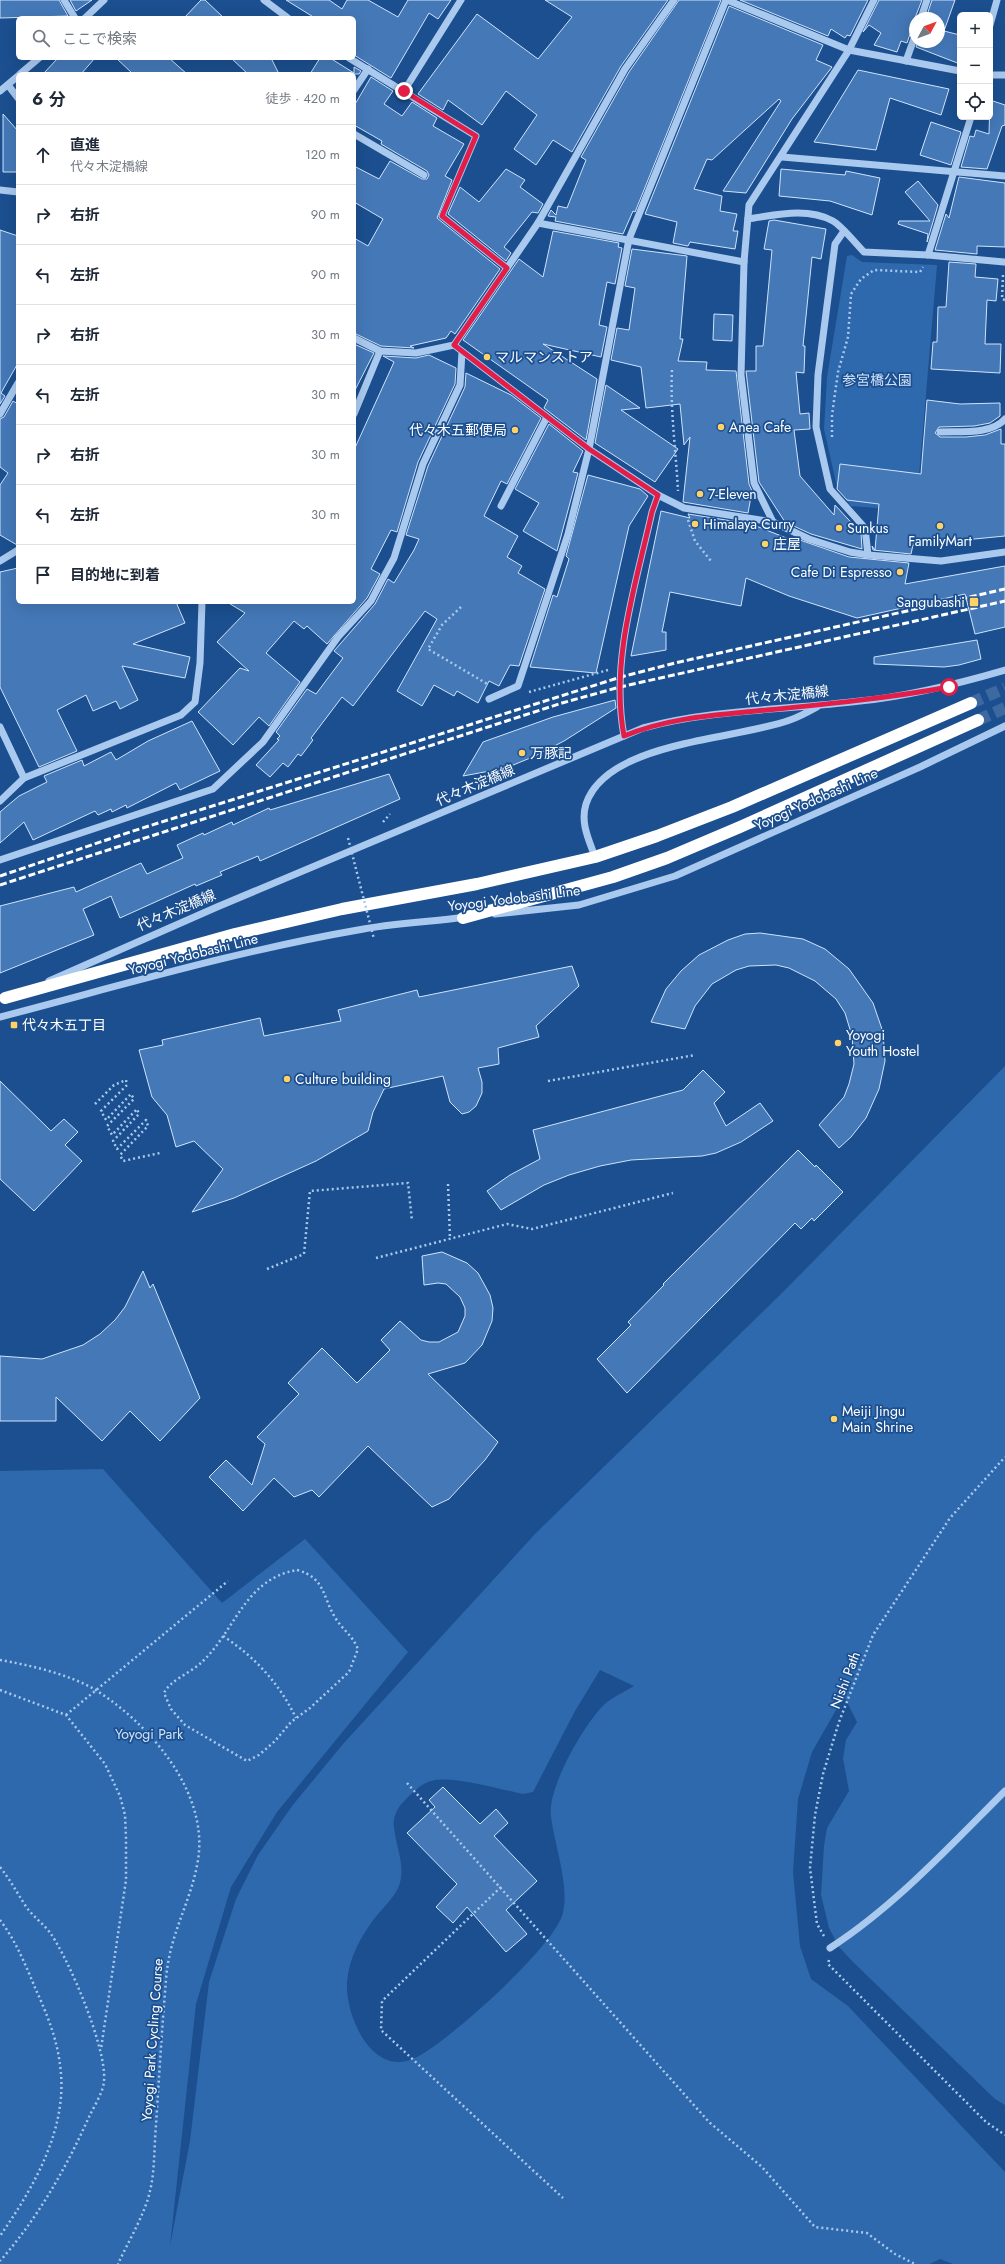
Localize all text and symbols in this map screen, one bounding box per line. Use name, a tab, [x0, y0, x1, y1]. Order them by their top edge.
north arrow	[909, 12, 945, 48]
map controls	[957, 12, 993, 120]
button: +	[957, 12, 993, 48]
search box	[16, 16, 356, 60]
icon: search	[30, 27, 52, 49]
text: ここで検索	[62, 28, 137, 50]
button: −	[957, 48, 993, 84]
route end	[395, 82, 413, 100]
button: locate	[957, 84, 993, 120]
text: 6 分	[32, 87, 65, 111]
text: 徒歩 · 420 m	[265, 89, 340, 108]
text: 直進	[70, 134, 100, 156]
icon: ahead	[32, 144, 54, 166]
text: 120 m	[305, 145, 340, 164]
text: 代々木淀橋線	[70, 157, 148, 176]
icon: right	[32, 204, 54, 226]
text: 右折	[70, 204, 100, 226]
text: 90 m	[311, 205, 340, 224]
icon: left	[32, 264, 54, 286]
text: 左折	[70, 264, 100, 286]
text: 90 m	[311, 265, 340, 284]
icon: right	[32, 324, 54, 346]
text: 右折	[70, 324, 100, 346]
text: 30 m	[311, 325, 340, 344]
place label: マルマンストア	[495, 347, 593, 367]
marker: マルマンストア	[482, 352, 492, 362]
park label: 参宮橋公園	[842, 370, 912, 390]
icon: left	[32, 384, 54, 406]
text: 左折	[70, 384, 100, 406]
text: 30 m	[311, 385, 340, 404]
place label: Anea Cafe	[729, 417, 791, 437]
place label: 代々木五郵便局	[409, 420, 507, 440]
marker: Anea Cafe	[716, 422, 726, 432]
marker: 代々木五郵便局	[510, 425, 520, 435]
icon: right	[32, 444, 54, 466]
text: 右折	[70, 444, 100, 466]
text: 30 m	[311, 445, 340, 464]
place label: 7-Eleven	[708, 484, 757, 504]
marker: 7-Eleven	[695, 489, 705, 499]
icon: left	[32, 504, 54, 526]
text: 左折	[70, 504, 100, 526]
text: 30 m	[311, 505, 340, 524]
place label: Himalaya Curry	[703, 514, 795, 534]
place label: Sunkus	[847, 518, 889, 538]
marker: Himalaya Curry	[690, 519, 700, 529]
marker: FamilyMart	[935, 521, 945, 531]
marker: Sunkus	[834, 523, 844, 533]
place label: FamilyMart	[908, 531, 972, 551]
place label: 庄屋	[773, 534, 801, 554]
marker: 庄屋	[760, 539, 770, 549]
place label: Cafe Di Espresso	[791, 562, 892, 582]
icon: arrive	[32, 564, 54, 586]
text: 目的地に到着	[70, 564, 160, 586]
marker: Cafe Di Espresso	[895, 567, 905, 577]
place label: Sangubashi	[897, 592, 965, 612]
marker: Sangubashi	[968, 596, 980, 608]
route start	[940, 678, 958, 696]
street label: 代々木淀橋線	[744, 681, 830, 709]
place label: 万豚記	[530, 743, 572, 763]
marker: 万豚記	[517, 748, 527, 758]
street label: 代々木淀橋線	[432, 759, 518, 811]
street label: Yoyogi Yodobashi Line	[751, 763, 881, 835]
street label: Yoyogi Yodobashi Line	[447, 880, 581, 916]
street label: 代々木淀橋線	[133, 884, 219, 936]
street label: Yoyogi Yodobashi Line	[126, 928, 260, 980]
place label: 代々木五丁目	[22, 1015, 106, 1035]
marker: 代々木五丁目	[9, 1020, 19, 1030]
place label: Yoyogi Youth Hostel	[846, 1025, 919, 1061]
marker: Yoyogi Youth Hostel	[833, 1038, 843, 1048]
place label: Culture building	[295, 1069, 391, 1089]
marker: Culture building	[282, 1074, 292, 1084]
place label: Meiji Jingu Main Shrine	[842, 1401, 913, 1437]
marker: Meiji Jingu Main Shrine	[829, 1414, 839, 1424]
street label: Nishi Path	[825, 1648, 865, 1712]
park label: Yoyogi Park	[115, 1724, 184, 1744]
street label: Yoyogi Park Cycling Course	[136, 1958, 168, 2122]

